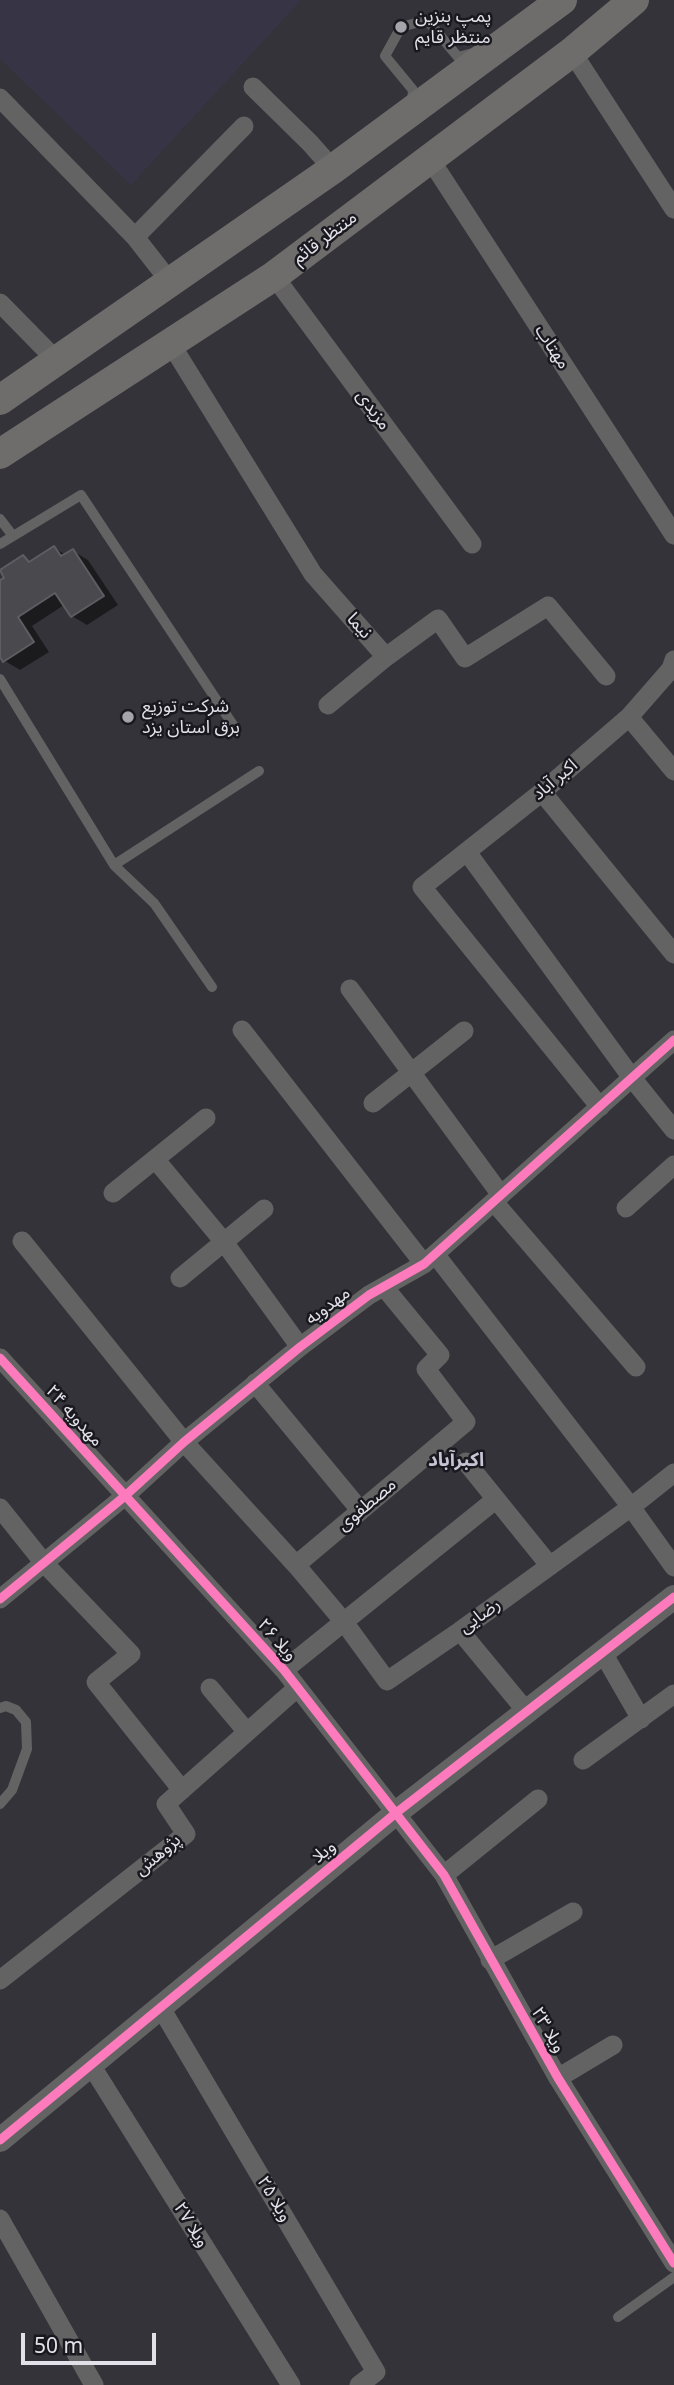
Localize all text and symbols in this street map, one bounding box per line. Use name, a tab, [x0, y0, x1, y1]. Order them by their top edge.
place label: پمپ بنزین منتظر قایم	[415, 6, 491, 48]
marker: پمپ بنزین منتظر قایم	[393, 19, 409, 35]
street label: منتظر قائم	[288, 207, 362, 269]
street label: مهتاب	[530, 321, 574, 373]
street label: مزیدی	[351, 386, 395, 434]
street label: نیما	[342, 609, 376, 643]
place label: شرکت توزیع برق استان یزد	[142, 696, 240, 738]
marker: شرکت توزیع برق استان یزد	[120, 709, 136, 725]
street label: اکبر آباد	[528, 755, 582, 805]
street label: مهدویه	[301, 1282, 355, 1330]
street label: مهدویه ۲۴	[41, 1381, 107, 1451]
district label: اکبرآباد	[428, 1450, 484, 1472]
street label: مصطفوی	[333, 1474, 401, 1536]
street label: رضایی	[455, 1594, 505, 1638]
street label: ویلا ۲۶	[252, 1614, 302, 1666]
street label: پژوهش	[130, 1829, 186, 1881]
street label: ویلا	[308, 1836, 340, 1868]
street label: ویلا ۲۳	[526, 2003, 570, 2057]
street label: ویلا ۲۵	[252, 2172, 296, 2226]
street label: ویلا ۲۷	[169, 2198, 213, 2252]
scale bar	[24, 2318, 159, 2362]
text: 50 m	[34, 2331, 83, 2359]

